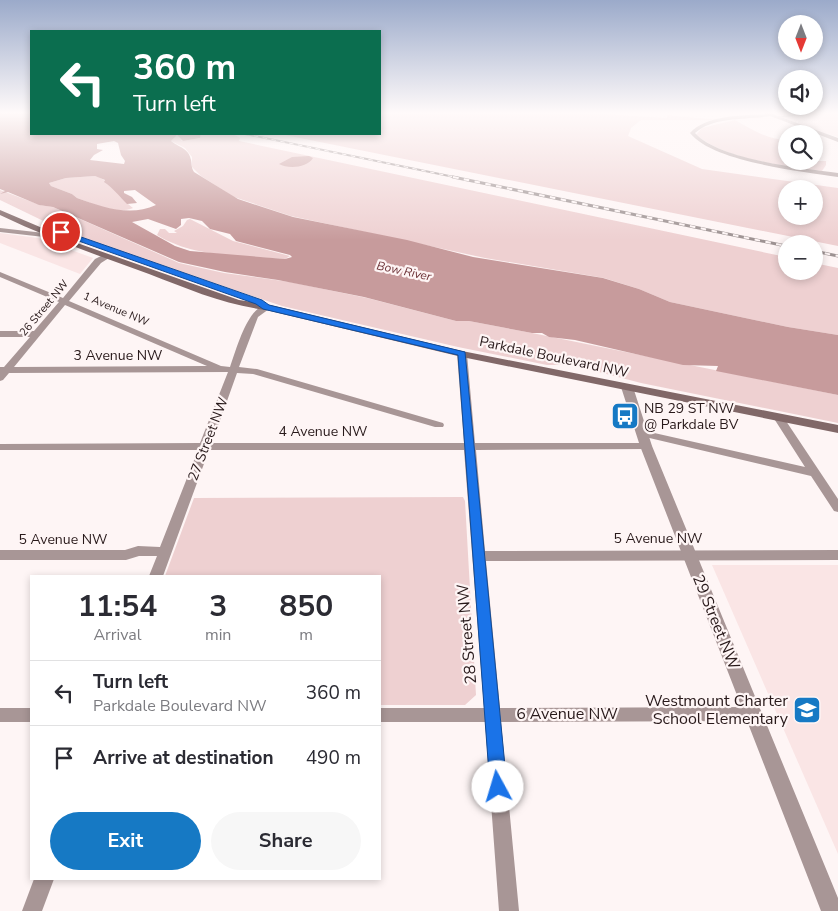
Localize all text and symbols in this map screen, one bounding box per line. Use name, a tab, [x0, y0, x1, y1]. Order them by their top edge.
north arrow	[778, 15, 822, 60]
map controls	[778, 15, 823, 280]
text: 360 m	[133, 44, 236, 91]
icon: left	[50, 50, 115, 115]
button: sound	[778, 70, 823, 115]
text: Turn left	[133, 89, 216, 119]
button: search	[778, 125, 823, 170]
button: +	[778, 180, 823, 225]
pin	[40, 211, 82, 253]
icon: arrive	[47, 218, 75, 246]
button: −	[778, 235, 823, 280]
water label: Bow River	[375, 257, 433, 285]
street label: 26 Street NW	[16, 277, 72, 339]
street label: 1 Avenue NW	[81, 288, 151, 330]
street label: Parkdale Boulevard NW	[478, 332, 631, 382]
street label: 3 Avenue NW	[73, 346, 163, 365]
street label: 27 Street NW	[183, 394, 233, 483]
place label: NB 29 ST NW @ Parkdale BV	[644, 399, 739, 434]
bus stop icon: NB 29 ST NW @ Parkdale BV	[610, 401, 640, 431]
street label: 4 Avenue NW	[278, 422, 368, 441]
street label: 5 Avenue NW	[613, 529, 703, 548]
street label: 5 Avenue NW	[18, 530, 108, 549]
street label: 29 Street NW	[687, 571, 745, 673]
street label: 28 Street NW	[452, 583, 482, 685]
text: 11:54	[78, 586, 157, 627]
text: 3	[209, 586, 227, 627]
text: 850	[279, 586, 333, 627]
text: Arrival	[93, 624, 142, 646]
text: min	[205, 624, 231, 646]
text: m	[299, 624, 313, 646]
text: Turn left	[93, 669, 168, 695]
icon: left	[50, 679, 78, 707]
text: 360 m	[306, 680, 361, 706]
place label: Westmount Charter School Elementary	[645, 690, 789, 730]
text: Parkdale Boulevard NW	[93, 695, 267, 717]
school or university icon: Westmount Charter School Elementary	[792, 695, 822, 725]
street label: 6 Avenue NW	[516, 703, 618, 725]
icon: arrive	[50, 744, 78, 772]
text: Arrive at destination	[93, 745, 274, 771]
text: 490 m	[306, 745, 361, 771]
position arrow	[471, 760, 523, 812]
button: Exit	[50, 812, 201, 870]
button: Share	[211, 812, 361, 870]

